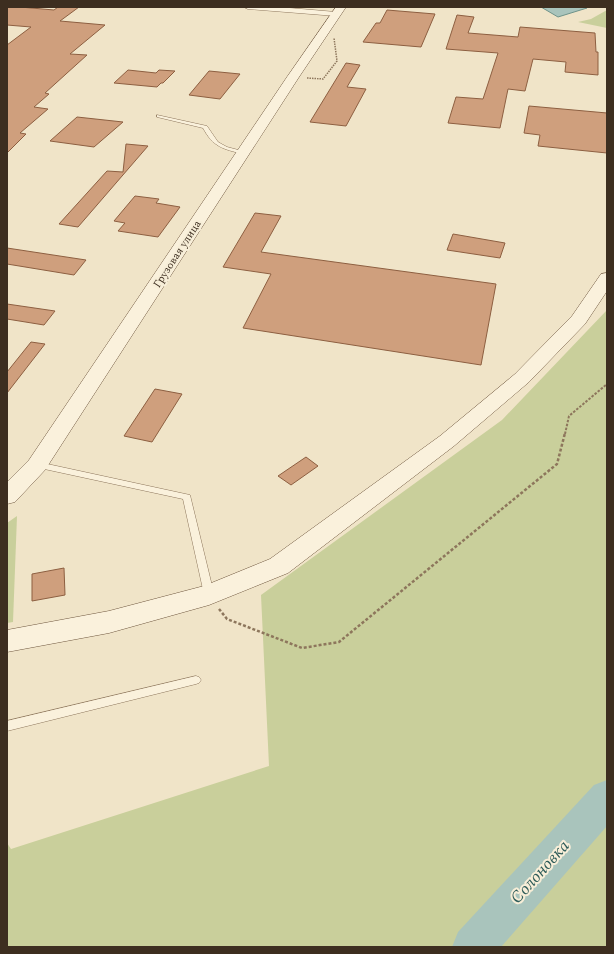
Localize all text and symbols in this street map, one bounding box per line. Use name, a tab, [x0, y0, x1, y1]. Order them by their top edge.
street label: Грузовая улица	[149, 216, 206, 291]
water label: Солоновка	[504, 834, 576, 910]

